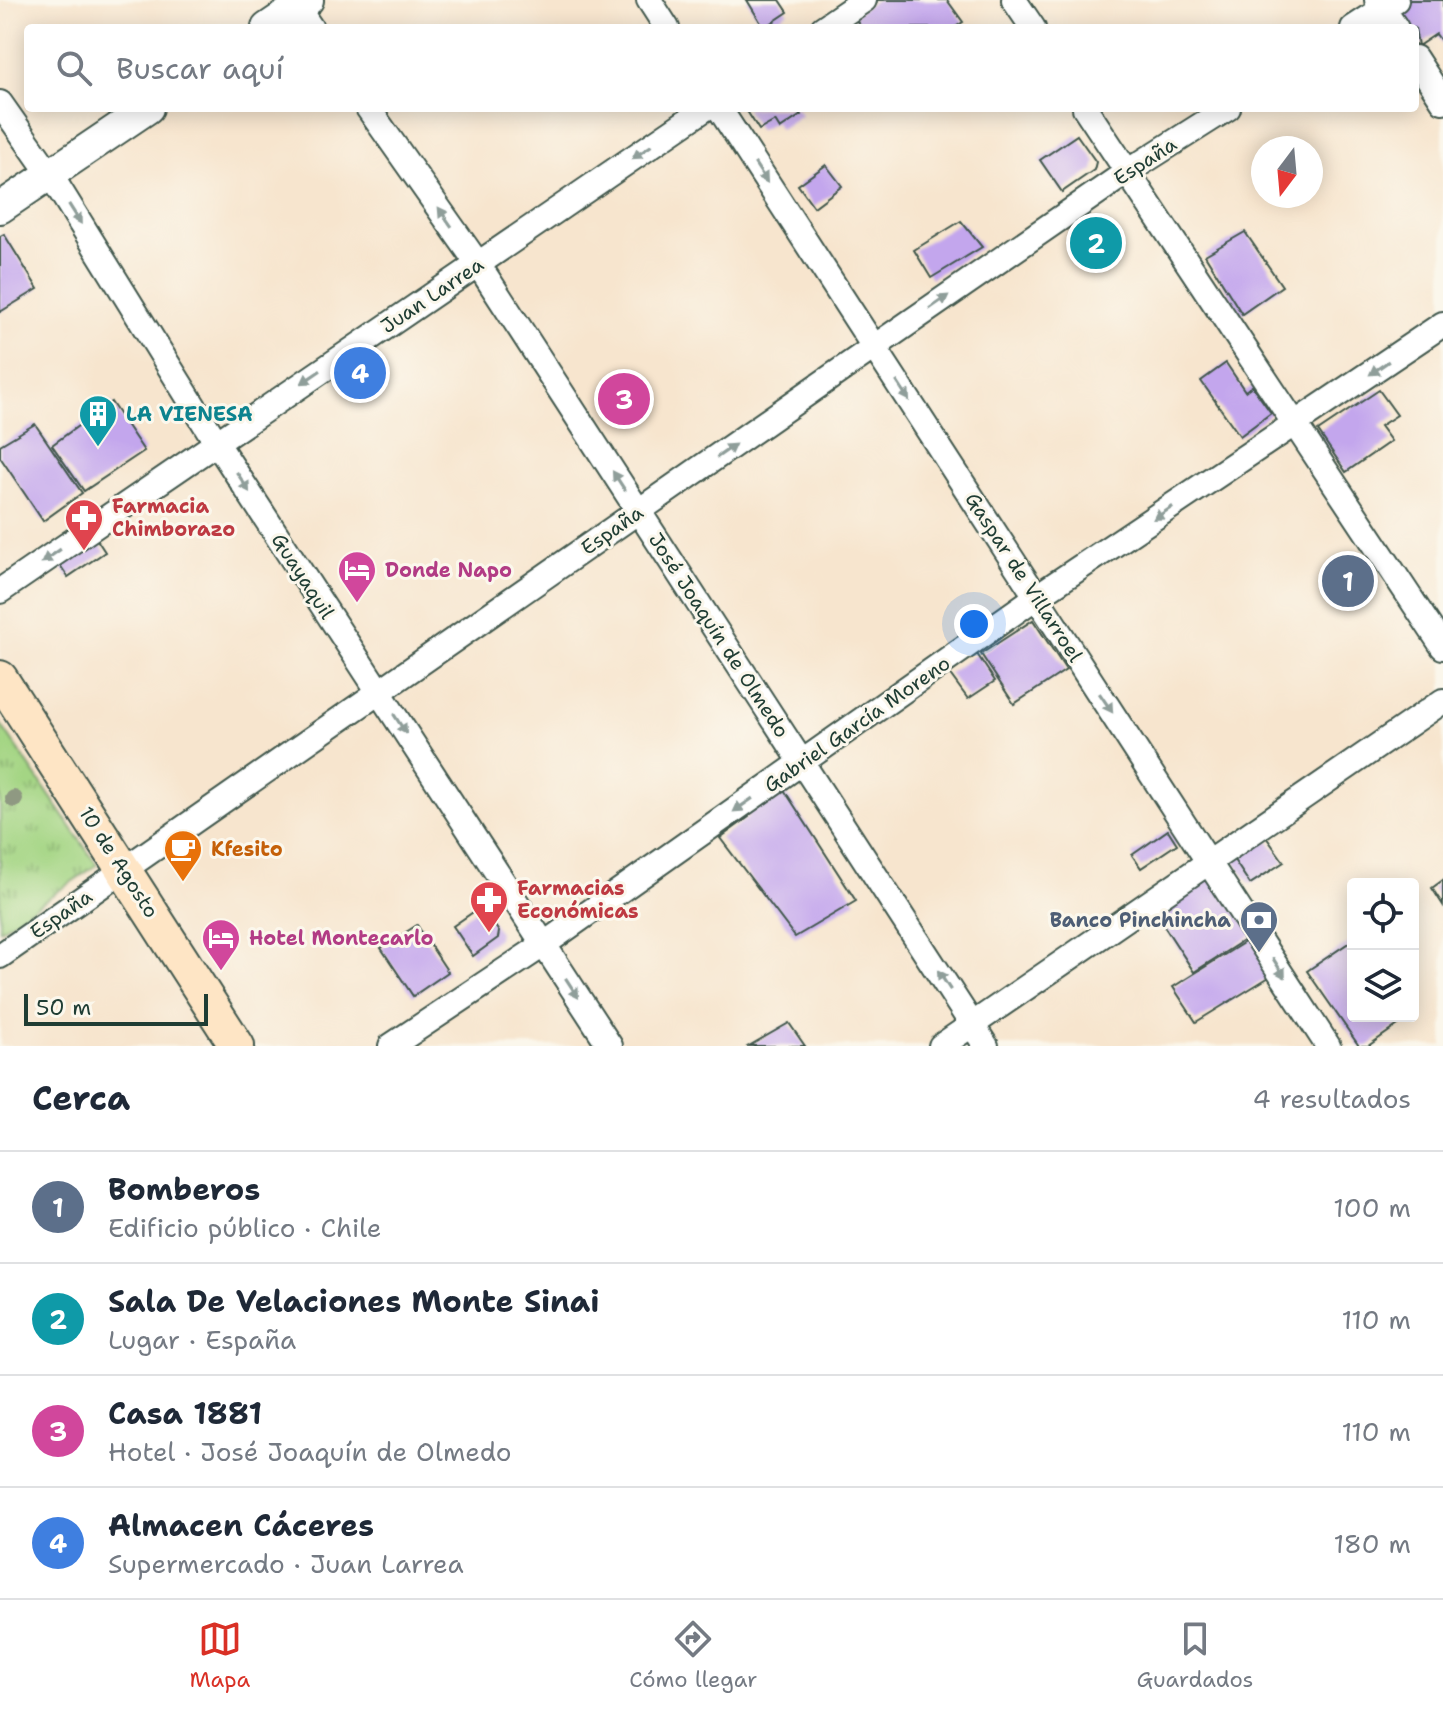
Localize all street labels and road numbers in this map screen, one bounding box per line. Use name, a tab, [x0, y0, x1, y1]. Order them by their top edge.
street label: España	[1109, 131, 1182, 191]
street label: Juan Larrea	[376, 251, 489, 339]
street label: Gaspar de Villarroel	[959, 487, 1089, 667]
street label: España	[576, 499, 649, 561]
street label: Guayaquil	[266, 528, 340, 624]
street label: José Joaquín de Olmedo	[643, 528, 795, 742]
street label: Gabriel García Moreno	[759, 650, 955, 798]
street label: 10 de Agosto	[73, 801, 165, 923]
street label: España	[25, 883, 98, 945]

